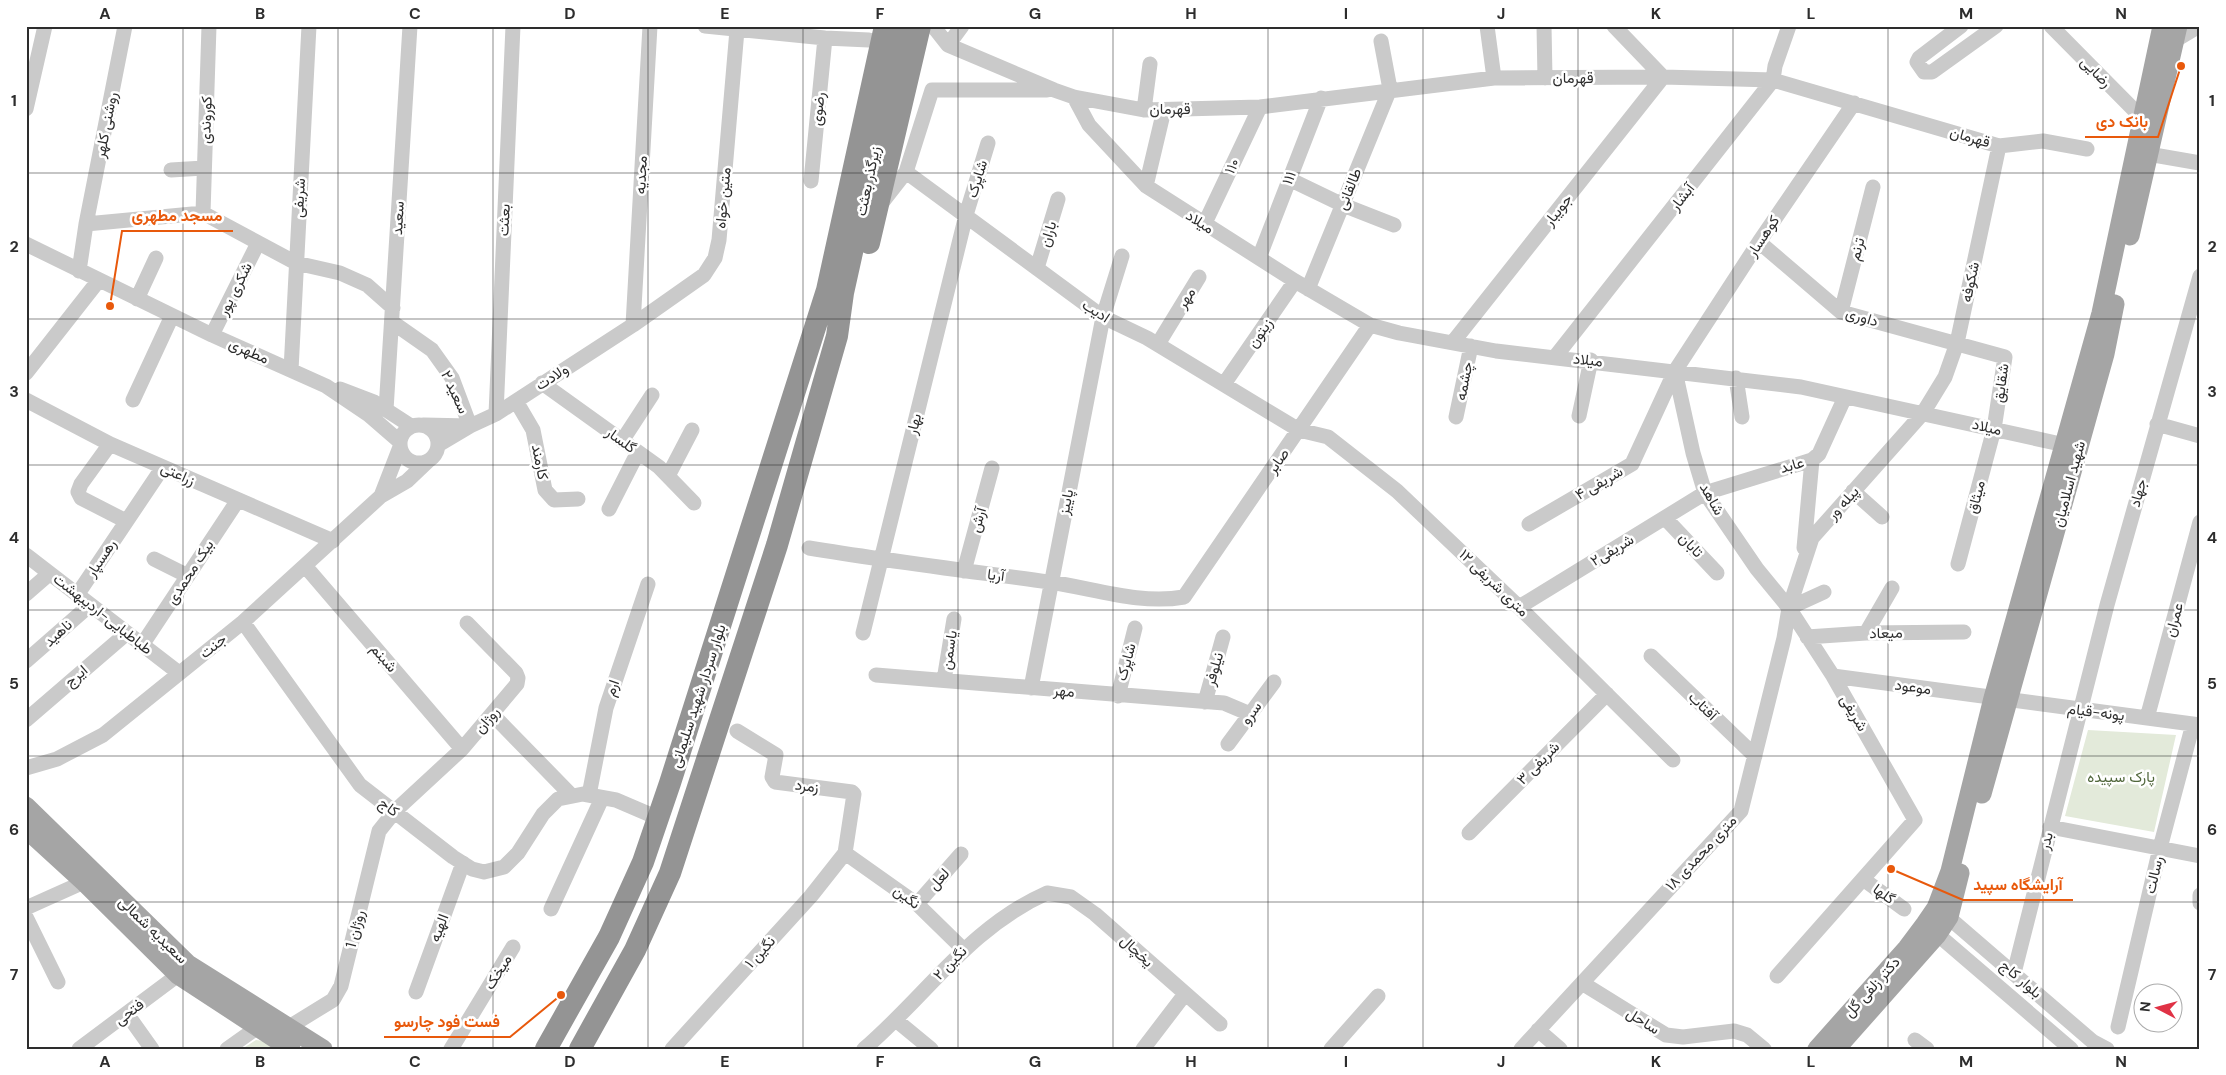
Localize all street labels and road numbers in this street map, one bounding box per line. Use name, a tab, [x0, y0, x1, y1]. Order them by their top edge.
street label: رضایی	[2076, 52, 2116, 92]
street label: قهرمان	[1552, 68, 1594, 88]
street label: روشنی کلهر	[90, 90, 122, 161]
street label: رضوی	[806, 91, 830, 127]
street label: کوروندی	[195, 95, 217, 144]
street label: قهرمان	[1149, 99, 1191, 119]
street label: قهرمان	[1948, 122, 1993, 152]
street label: زیرگذر بعثت	[851, 144, 885, 218]
street label: مجدیه	[630, 155, 652, 195]
street label: ۱۱۰	[1220, 155, 1244, 177]
street label: شاپرک	[962, 158, 992, 200]
street label: طالقانی	[1332, 165, 1366, 213]
street label: متین خواه	[710, 167, 736, 229]
street label: ۱۱۱	[1277, 168, 1301, 188]
street label: شریفی	[288, 178, 310, 218]
street label: آبشار	[1664, 178, 1700, 216]
street label: جویبار	[1539, 190, 1577, 231]
street label: سعید	[387, 200, 409, 235]
street label: بعثت	[493, 203, 515, 237]
street label: میلاد	[1182, 206, 1218, 238]
street label: کوهسار	[1741, 211, 1784, 261]
street label: باران	[1035, 219, 1061, 249]
street label: ترنم	[1844, 235, 1870, 263]
street label: شکری پور	[213, 259, 257, 320]
street label: شکوفه	[1956, 260, 1984, 304]
street label: مهر	[1171, 284, 1200, 313]
street label: ادیب	[1078, 295, 1114, 327]
street label: داوری	[1843, 303, 1881, 331]
street label: زیتون	[1243, 314, 1277, 352]
street label: مطهری	[226, 333, 272, 369]
street label: میلاد	[1572, 349, 1604, 371]
street label: ولادت	[532, 359, 572, 395]
street label: چشمه	[1450, 360, 1478, 402]
street label: شقایق	[1988, 362, 2014, 404]
street label: سعید ۲	[436, 367, 474, 417]
street label: بهار	[902, 411, 926, 438]
street label: میلاد	[1970, 414, 2004, 440]
street label: گلسار	[601, 422, 641, 458]
street label: شهید اسلامیان	[2048, 438, 2090, 529]
street label: کارمند	[527, 443, 553, 482]
street label: صابر	[1262, 444, 1294, 478]
street label: عابد	[1778, 452, 1807, 478]
street label: زراعتی	[158, 458, 198, 490]
street label: شریفی ۴	[1571, 461, 1627, 505]
street label: جهاد	[2125, 477, 2151, 509]
street label: میثاق	[1962, 478, 1990, 516]
street label: شاهد	[1695, 479, 1729, 519]
street label: پیله ور	[1822, 482, 1863, 525]
street label: پاییز	[1054, 488, 1078, 517]
street label: آرش	[965, 504, 991, 535]
street label: تابان	[1674, 528, 1708, 562]
street label: شریفی۲	[1587, 529, 1638, 571]
street label: رهسپار	[81, 535, 121, 582]
street label: بیک محمدی	[162, 536, 218, 608]
street label: ۱۲ متری شریفی	[1455, 545, 1533, 621]
street label: آریا	[986, 564, 1007, 586]
street label: طباطبایی-اردیبهشت	[49, 569, 157, 659]
street label: عمران	[2160, 600, 2188, 639]
street label: ناهید	[39, 615, 77, 651]
street label: بلوار سردار شهید سلیمانی	[665, 622, 731, 770]
street label: میعاد	[1869, 623, 1903, 643]
street label: جنت	[195, 629, 231, 663]
street label: یاسمن	[936, 629, 962, 671]
street label: شبنم	[366, 640, 402, 677]
street label: شاپرک	[1111, 641, 1141, 683]
street label: نیلوفر	[1199, 650, 1228, 689]
street label: ایرج	[60, 660, 92, 692]
street label: موعود	[1894, 675, 1932, 699]
street label: ارم	[600, 677, 624, 699]
street label: مهر	[1052, 680, 1075, 702]
street label: آفتاب	[1684, 687, 1723, 726]
street label: شریفی	[1835, 691, 1873, 735]
street label: سرو	[1236, 697, 1266, 729]
street label: پونه-قیام	[2066, 699, 2126, 725]
street label: روژان	[470, 702, 504, 738]
street label: شریفی ۳	[1512, 737, 1564, 789]
street label: زمرد	[794, 775, 820, 797]
street label: کاج	[374, 793, 404, 822]
street label: ۱۸ متری محمدی	[1661, 811, 1741, 895]
street label: بدر	[2034, 830, 2058, 853]
street label: رسالت	[2140, 854, 2168, 896]
street label: لعل	[924, 864, 954, 894]
street label: گلها	[1869, 879, 1899, 909]
street label: نگین	[890, 880, 924, 914]
street label: سعیدیه شمالی	[114, 892, 192, 968]
street label: روژان 1	[341, 908, 369, 950]
street label: الهیه	[425, 911, 453, 945]
street label: یخچال	[1116, 931, 1158, 971]
street label: نگین ۱	[740, 932, 780, 972]
street label: نگین ۲	[929, 941, 971, 985]
street label: میخک	[480, 951, 516, 993]
street label: دکتر زلفی گل	[1839, 952, 1905, 1022]
street label: بلوار کاج	[1995, 955, 2046, 1003]
street label: فتحی	[110, 994, 148, 1030]
street label: ساحل	[1622, 1003, 1664, 1039]

